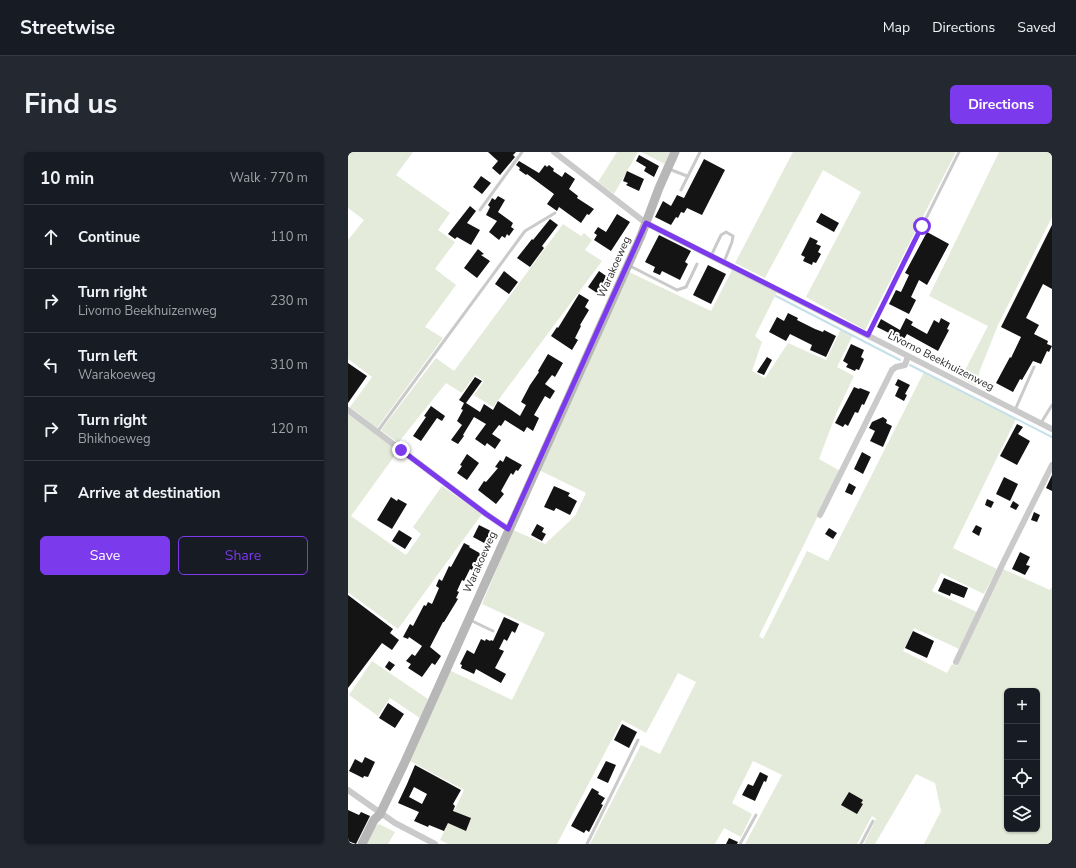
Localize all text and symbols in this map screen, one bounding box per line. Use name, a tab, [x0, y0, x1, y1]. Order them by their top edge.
text: Streetwise	[20, 15, 115, 41]
text: Map	[883, 18, 910, 37]
text: Directions	[932, 18, 995, 37]
text: Saved	[1017, 18, 1056, 37]
text: Find us	[24, 85, 118, 123]
button: Directions	[950, 85, 1052, 124]
text: 10 min	[40, 167, 94, 190]
text: Walk · 770 m	[230, 169, 308, 187]
route start	[913, 217, 931, 235]
icon: ahead	[40, 226, 62, 248]
text: Continue	[78, 227, 140, 247]
text: 110 m	[270, 228, 308, 246]
street label: Warakoeweg	[594, 234, 634, 300]
text: Turn right	[78, 282, 147, 302]
icon: right	[40, 290, 62, 312]
text: 230 m	[270, 292, 308, 310]
text: Livorno Beekhuizenweg	[78, 302, 217, 320]
street label: Livorno Beekhuizenweg	[885, 328, 997, 394]
text: Turn left	[78, 346, 137, 366]
icon: left	[40, 354, 62, 376]
text: 310 m	[270, 356, 308, 374]
text: Warakoeweg	[78, 366, 156, 384]
text: Turn right	[78, 410, 147, 430]
icon: right	[40, 418, 62, 440]
text: 120 m	[270, 420, 308, 438]
text: Bhikhoeweg	[78, 430, 151, 448]
route end	[392, 441, 410, 459]
icon: arrive	[40, 482, 62, 504]
text: Arrive at destination	[78, 483, 221, 503]
street label: Warakoeweg	[460, 529, 500, 595]
button: Save	[40, 536, 170, 575]
button: Share	[178, 536, 308, 575]
map controls	[1004, 688, 1040, 832]
button: +	[1004, 688, 1040, 724]
button: −	[1004, 724, 1040, 760]
button: locate	[1004, 760, 1040, 796]
button: layers	[1004, 796, 1040, 832]

